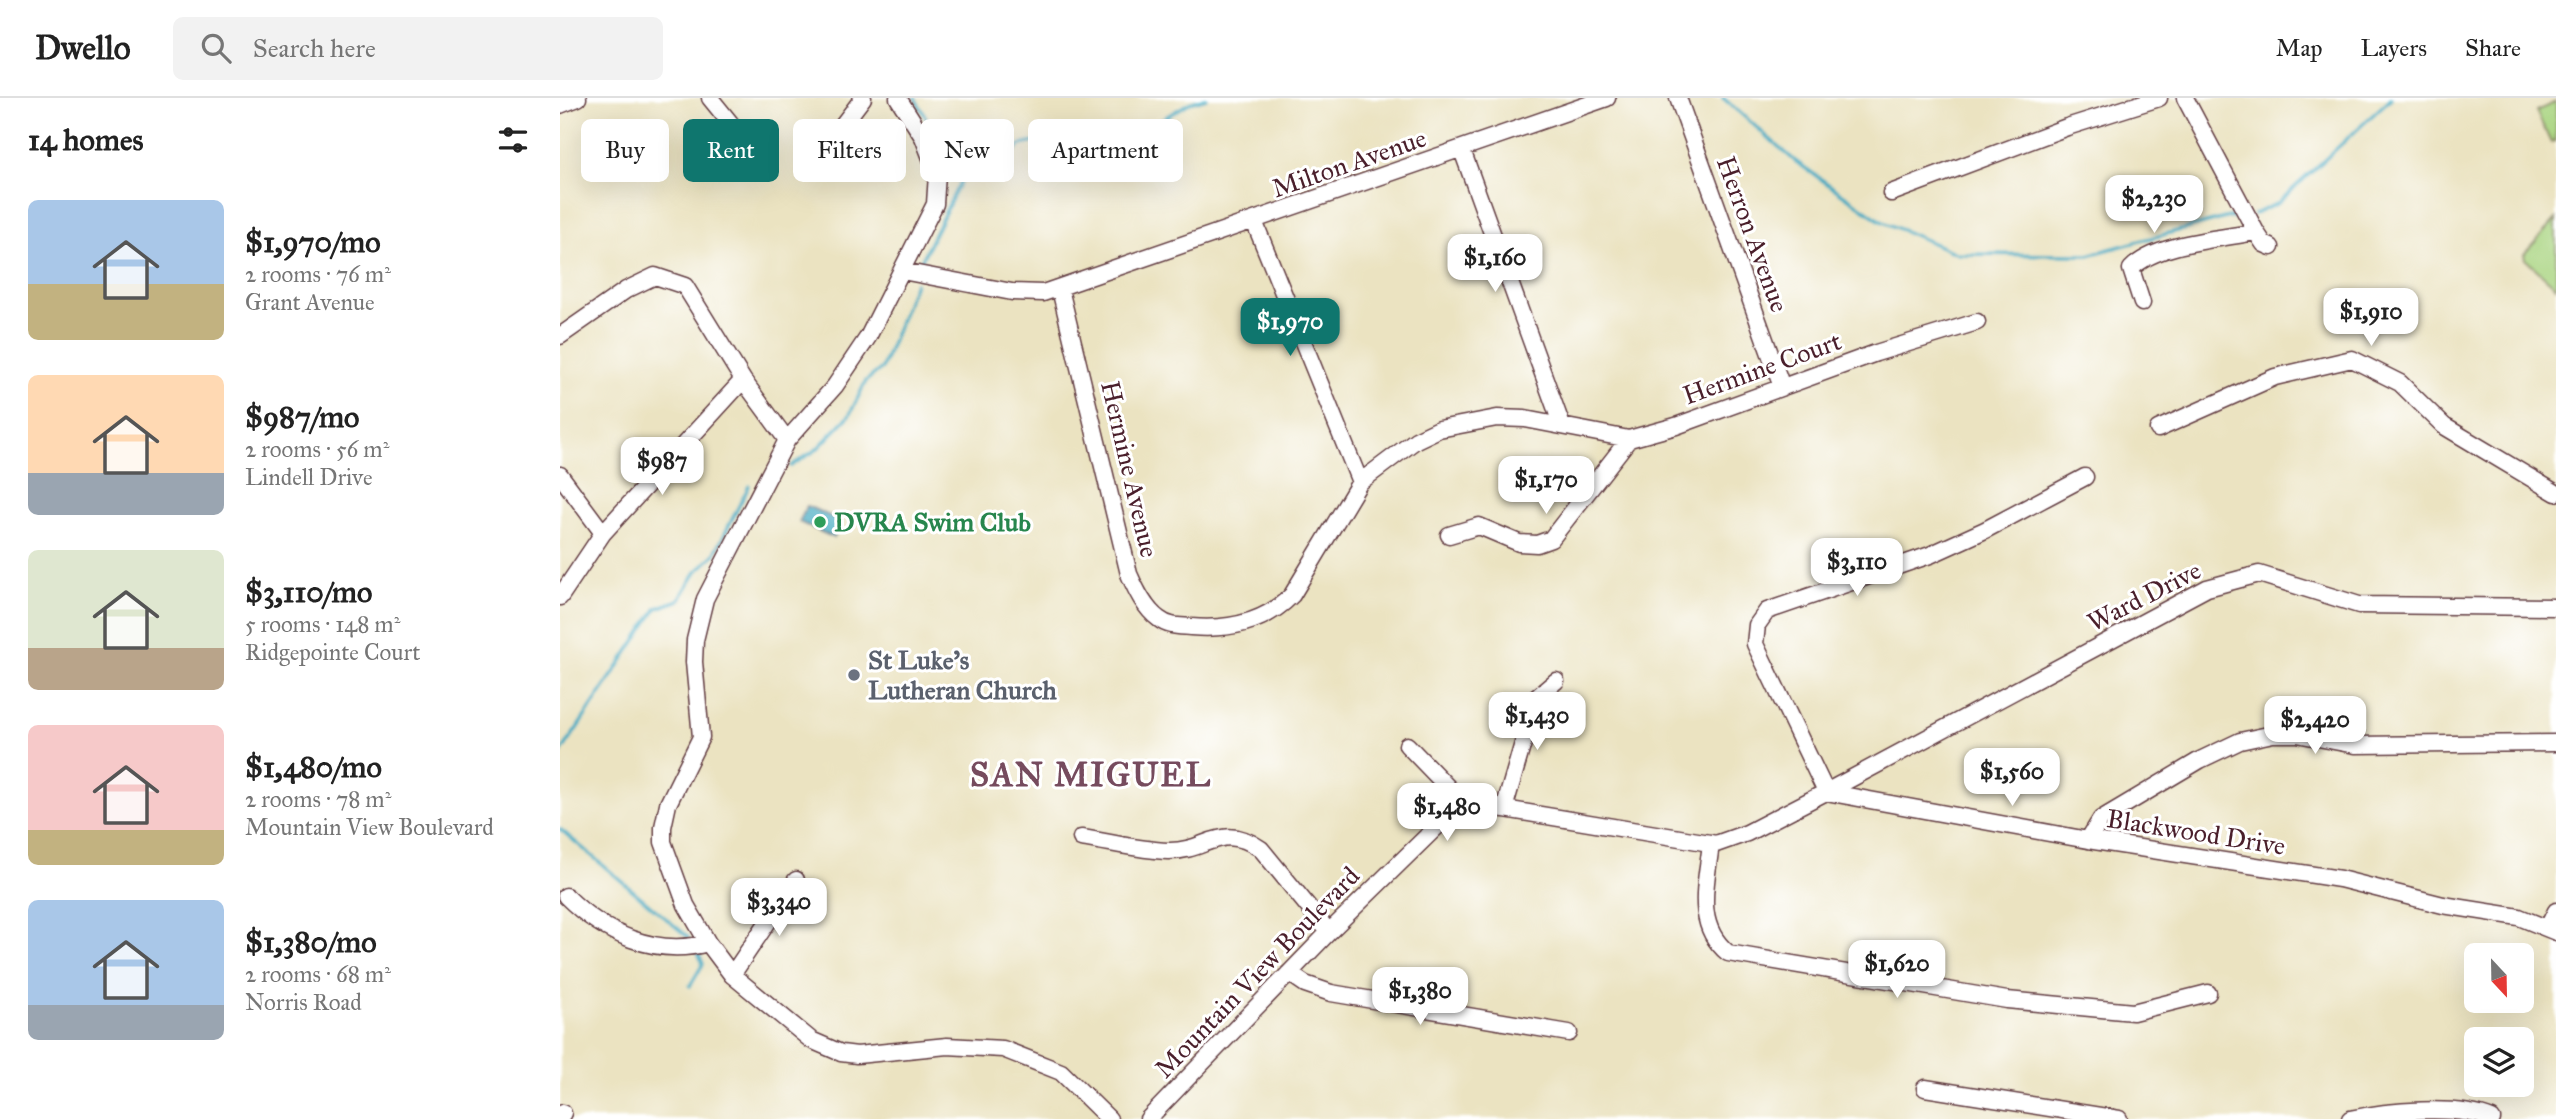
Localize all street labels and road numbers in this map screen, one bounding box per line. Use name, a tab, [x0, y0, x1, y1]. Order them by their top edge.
street label: Milton Avenue	[1268, 122, 1431, 204]
street label: Herron Avenue	[1710, 152, 1796, 316]
street label: Hermine Court	[1678, 325, 1846, 411]
street label: Hermine Avenue	[1094, 378, 1166, 561]
street label: Ward Drive	[2082, 554, 2206, 638]
street label: Blackwood Drive	[2104, 802, 2288, 862]
street label: Mountain View Boulevard	[1148, 860, 1366, 1084]

